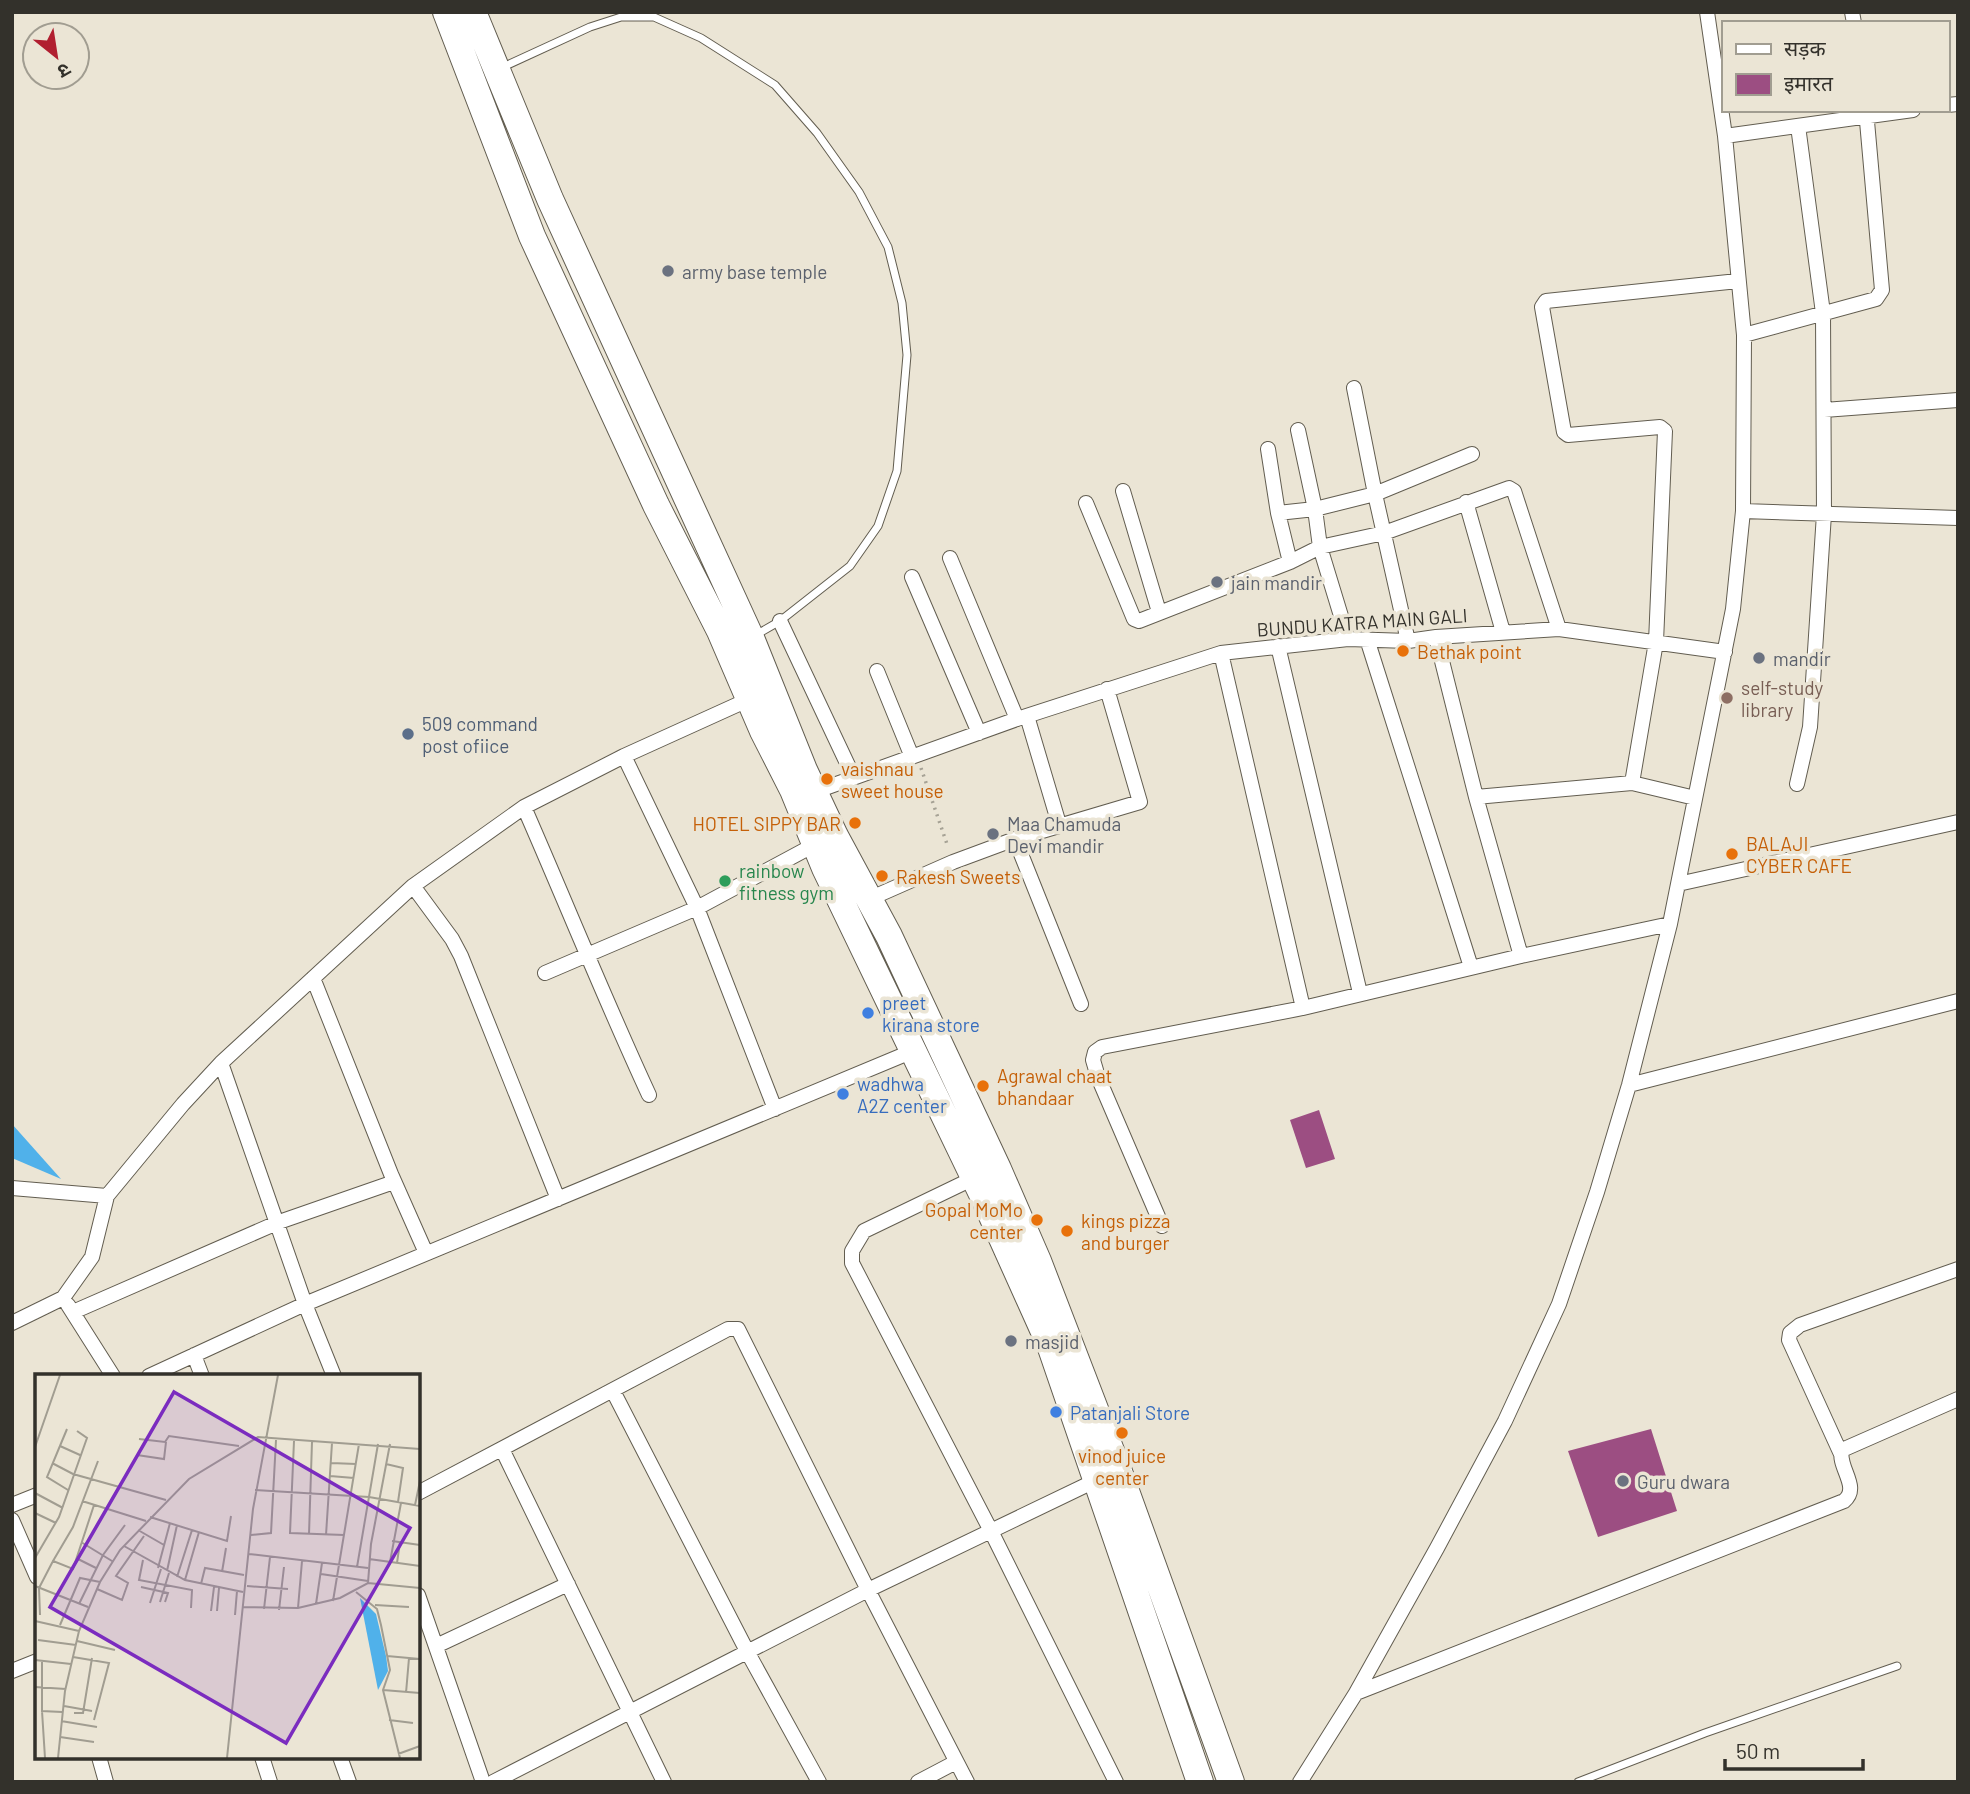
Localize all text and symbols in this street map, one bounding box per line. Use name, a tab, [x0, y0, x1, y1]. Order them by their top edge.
north arrow	[21, 21, 91, 91]
legend	[1722, 21, 1949, 112]
text: सड़क	[1784, 35, 1826, 60]
text: उ	[53, 58, 75, 84]
text: इमारत	[1784, 70, 1834, 95]
place label: army base temple	[682, 260, 827, 283]
marker: army base temple	[660, 263, 676, 279]
place label: jain mandir	[1230, 571, 1322, 594]
marker: jain mandir	[1209, 574, 1225, 590]
street label: BUNDU KATRA MAIN GALI	[1256, 603, 1468, 641]
place label: Bethak point	[1417, 640, 1522, 663]
marker: Bethak point	[1395, 643, 1411, 659]
place label: mandir	[1773, 647, 1831, 670]
marker: mandir	[1751, 650, 1767, 666]
place label: self-study library	[1741, 676, 1824, 721]
marker: self-study library	[1719, 690, 1735, 706]
place label: 509 command post ofiice	[422, 712, 538, 757]
marker: 509 command post ofiice	[400, 726, 416, 742]
place label: vaishnau sweet house	[841, 757, 944, 802]
marker: vaishnau sweet house	[819, 771, 835, 787]
place label: HOTEL SIPPY BAR	[693, 812, 841, 835]
place label: Maa Chamuda Devi mandir	[1007, 812, 1121, 857]
marker: HOTEL SIPPY BAR	[847, 815, 863, 831]
marker: Maa Chamuda Devi mandir	[985, 826, 1001, 842]
place label: BALAJI CYBER CAFE	[1746, 832, 1852, 877]
marker: BALAJI CYBER CAFE	[1724, 846, 1740, 862]
place label: rainbow fitness gym	[739, 859, 834, 904]
place label: Rakesh Sweets	[896, 865, 1020, 888]
marker: Rakesh Sweets	[874, 868, 890, 884]
marker: rainbow fitness gym	[717, 873, 733, 889]
place label: preet kirana store	[882, 991, 980, 1036]
marker: preet kirana store	[860, 1005, 876, 1021]
place label: Agrawal chaat bhandaar	[997, 1064, 1113, 1109]
place label: wadhwa A2Z center	[857, 1072, 947, 1117]
marker: Agrawal chaat bhandaar	[975, 1078, 991, 1094]
marker: wadhwa A2Z center	[835, 1086, 851, 1102]
place label: Gopal MoMo center	[925, 1198, 1023, 1243]
place label: kings pizza and burger	[1081, 1209, 1171, 1254]
marker: Gopal MoMo center	[1029, 1212, 1045, 1228]
marker: kings pizza and burger	[1059, 1223, 1075, 1239]
place label: masjid	[1025, 1330, 1079, 1353]
marker: masjid	[1003, 1333, 1019, 1349]
inset map	[35, 1374, 420, 1759]
place label: Patanjali Store	[1070, 1401, 1190, 1424]
marker: Patanjali Store	[1048, 1404, 1064, 1420]
marker: vinod juice center	[1114, 1425, 1130, 1441]
place label: vinod juice center	[1078, 1444, 1166, 1489]
place label: Guru dwara	[1637, 1470, 1730, 1493]
marker: Guru dwara	[1615, 1473, 1631, 1489]
scale bar	[1725, 1728, 1863, 1772]
text: 50 m	[1736, 1738, 1780, 1763]

